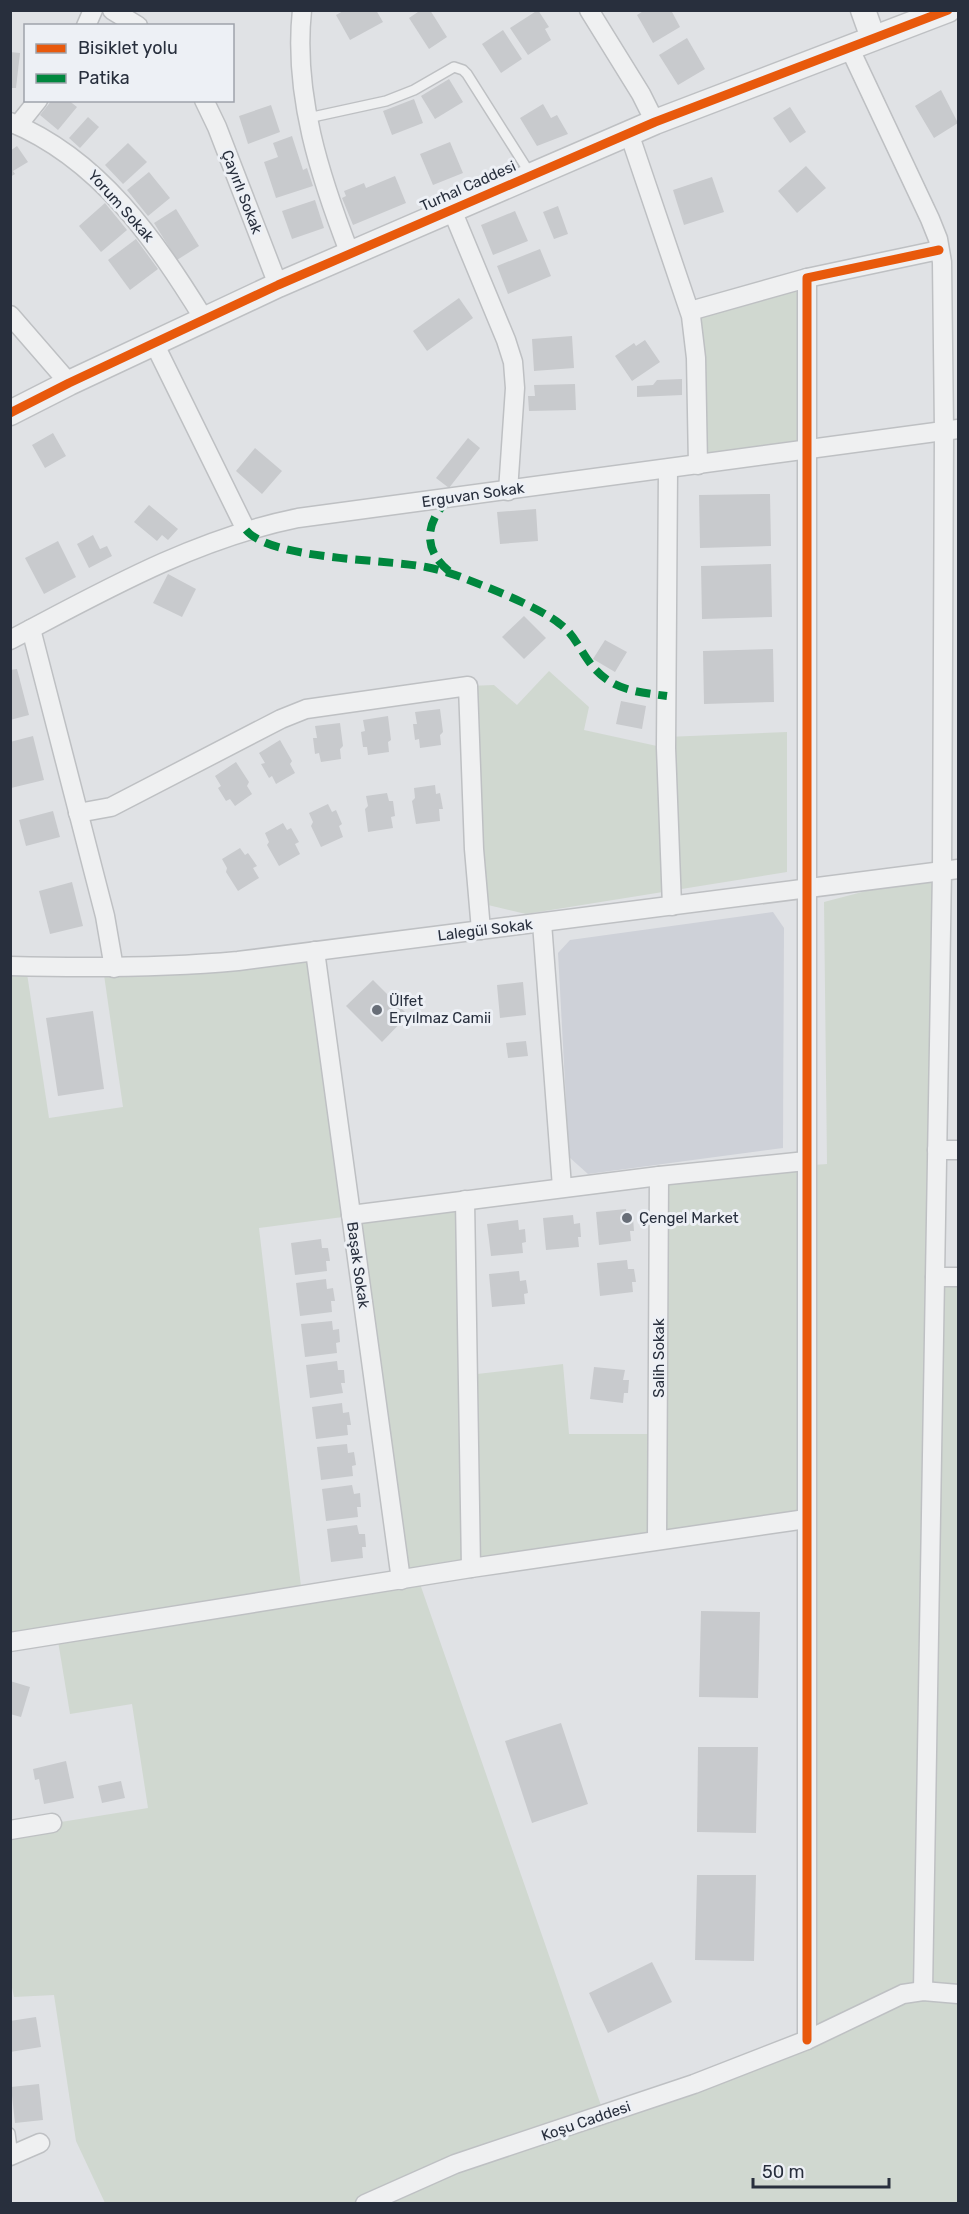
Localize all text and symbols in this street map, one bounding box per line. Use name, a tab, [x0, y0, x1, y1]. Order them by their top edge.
legend	[24, 24, 234, 102]
text: Bisiklet yolu	[78, 37, 178, 59]
text: Patika	[78, 67, 130, 89]
street label: Çayırlı Sokak	[218, 148, 266, 237]
street label: Turhal Caddesi	[417, 157, 519, 215]
street label: Yorum Sokak	[84, 166, 158, 246]
street label: Erguvan Sokak	[421, 479, 526, 511]
street label: Lalegül Sokak	[436, 915, 534, 945]
place label: Ülfet Eryılmaz Camii	[389, 992, 491, 1027]
marker: Ülfet Eryılmaz Camii	[370, 1003, 384, 1017]
place label: Çengel Market	[639, 1209, 739, 1227]
marker: Çengel Market	[620, 1211, 634, 1225]
street label: Başak Sokak	[343, 1221, 373, 1310]
street label: Salih Sokak	[650, 1318, 668, 1398]
street label: Koşu Caddesi	[539, 2097, 633, 2145]
scale bar	[753, 2151, 890, 2189]
text: 50 m	[762, 2161, 805, 2183]

